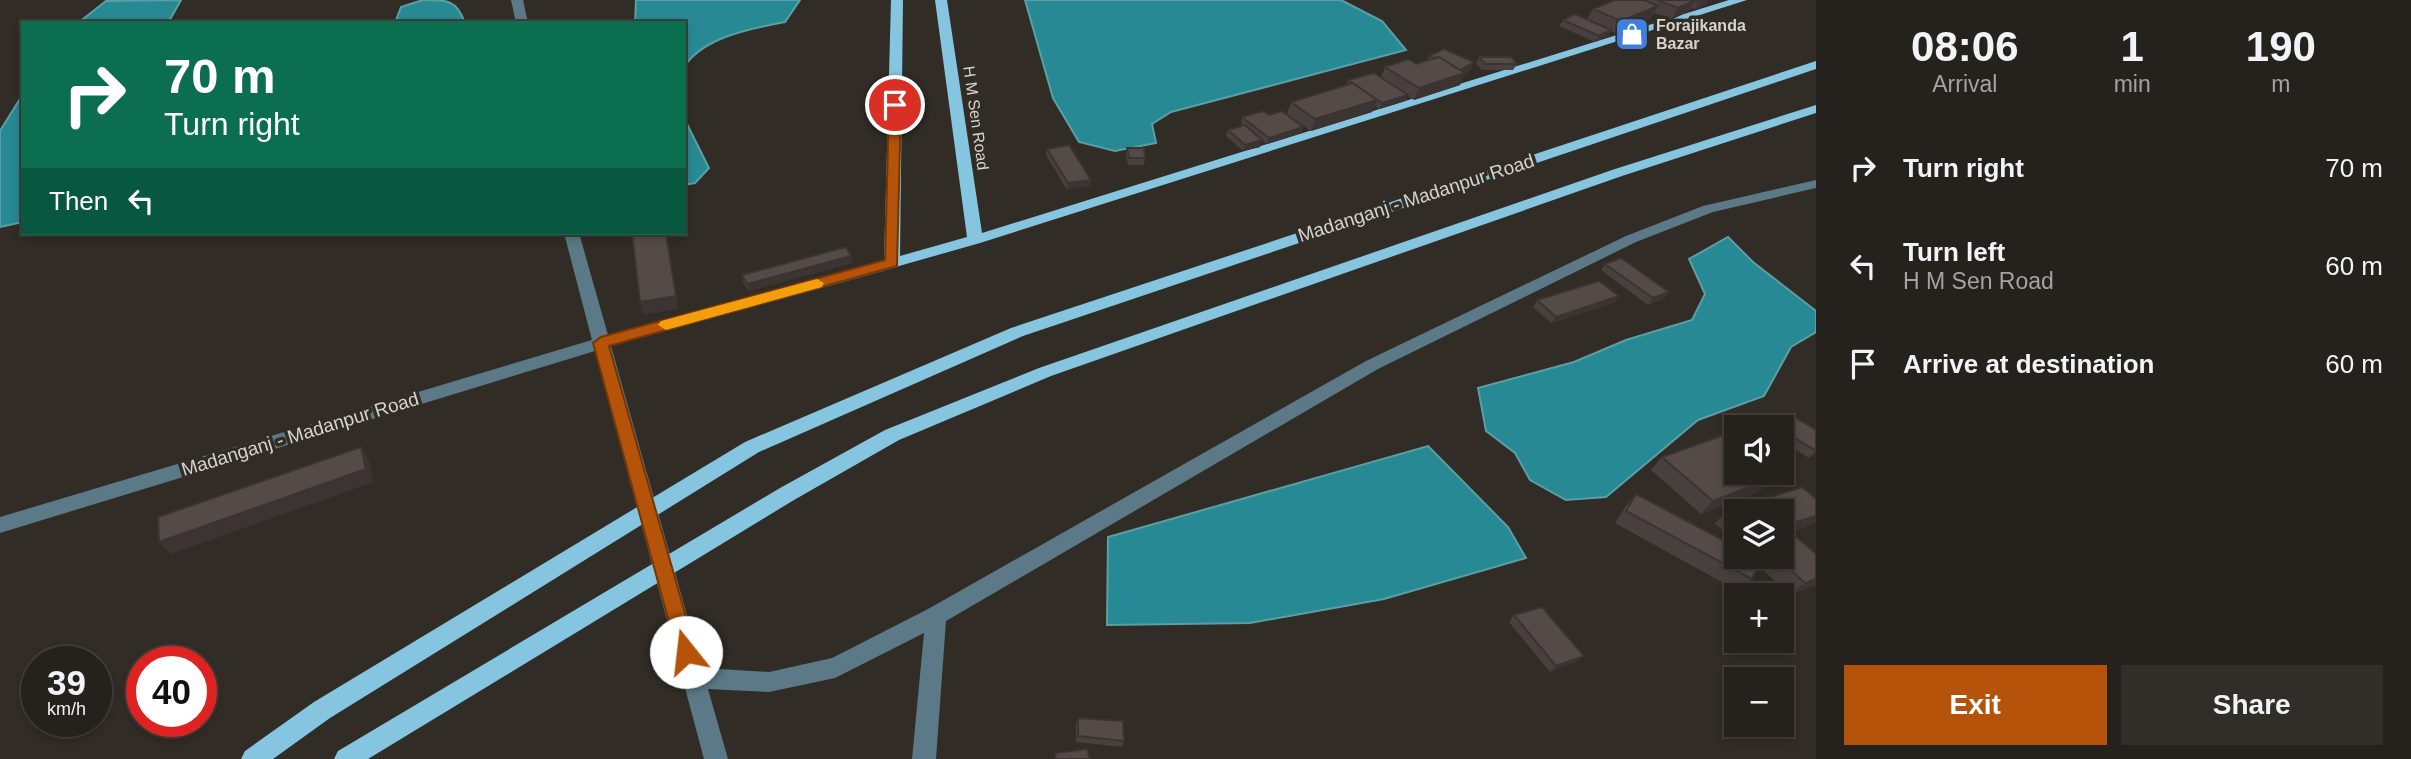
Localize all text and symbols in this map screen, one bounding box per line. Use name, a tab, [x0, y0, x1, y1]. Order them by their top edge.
shop icon: Forajikanda Bazar	[1613, 15, 1651, 53]
place label: Forajikanda Bazar	[1656, 17, 1746, 52]
text: 08:06	[1911, 23, 2019, 70]
text: 1	[2120, 23, 2144, 70]
text: 190	[2246, 23, 2316, 70]
icon: right	[49, 49, 140, 140]
text: 70 m	[164, 49, 276, 103]
street label: H M Sen Road	[960, 65, 992, 171]
text: Arrival	[1932, 71, 1997, 97]
text: min	[2114, 71, 2151, 97]
text: m	[2271, 71, 2290, 97]
pin	[865, 75, 925, 135]
icon: arrive	[876, 86, 914, 124]
text: Turn right	[164, 106, 300, 142]
icon: right	[1844, 149, 1882, 187]
street label: Madanganj - Madanpur Road	[1295, 150, 1537, 246]
text: Turn right	[1903, 153, 2024, 183]
text: 70 m	[2325, 153, 2383, 183]
icon: left	[122, 182, 160, 220]
text: Then	[49, 186, 108, 216]
text: Turn left	[1903, 237, 2005, 267]
icon: left	[1844, 247, 1882, 285]
text: 60 m	[2325, 251, 2383, 281]
text: H M Sen Road	[1903, 268, 2054, 294]
icon: arrive	[1844, 345, 1882, 383]
text: Arrive at destination	[1903, 349, 2154, 379]
text: 60 m	[2325, 349, 2383, 379]
street label: Madanganj - Madanpur Road	[179, 388, 421, 480]
map controls	[1724, 415, 1794, 737]
button: sound	[1724, 415, 1794, 485]
button: layers	[1724, 499, 1794, 569]
button: +	[1724, 583, 1794, 653]
position arrow	[649, 615, 723, 689]
speed limit sign: 40	[126, 646, 217, 737]
text: 39	[47, 663, 86, 702]
button: Exit	[1844, 665, 2107, 745]
button: Share	[2121, 665, 2383, 745]
button: −	[1724, 667, 1794, 737]
text: km/h	[47, 699, 86, 719]

